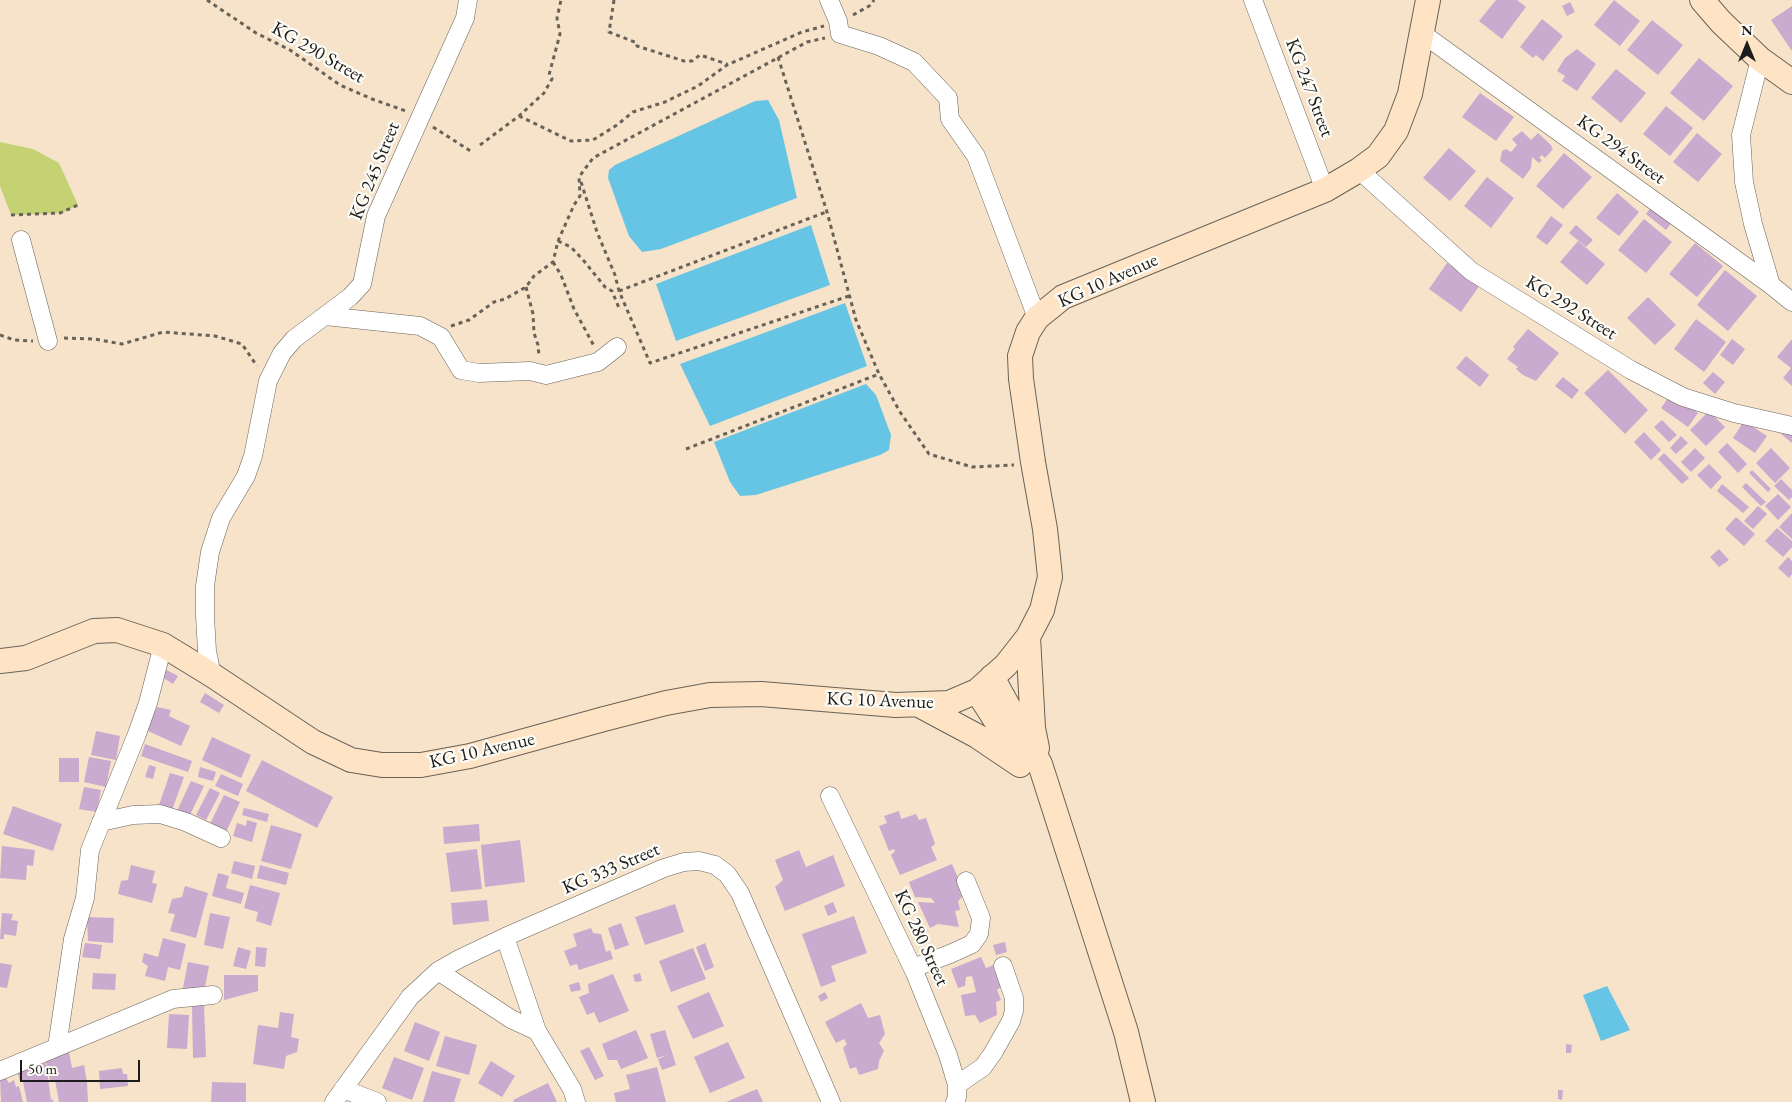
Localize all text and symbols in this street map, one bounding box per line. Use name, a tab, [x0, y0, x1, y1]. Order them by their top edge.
street label: KG 290 Street	[267, 17, 369, 89]
north arrow	[1722, 20, 1772, 70]
text: N	[1741, 21, 1753, 39]
street label: KG 247 Street	[1280, 36, 1338, 140]
street label: KG 294 Street	[1572, 110, 1670, 190]
street label: KG 245 Street	[345, 119, 405, 223]
street label: KG 10 Avenue	[1054, 249, 1162, 313]
street label: KG 292 Street	[1521, 271, 1621, 345]
street label: KG 10 Avenue	[826, 688, 934, 714]
street label: KG 10 Avenue	[427, 728, 537, 774]
street label: KG 333 Street	[559, 838, 663, 900]
street label: KG 280 Street	[889, 886, 953, 990]
scale bar	[22, 1050, 142, 1082]
text: 50 m	[28, 1059, 57, 1078]

